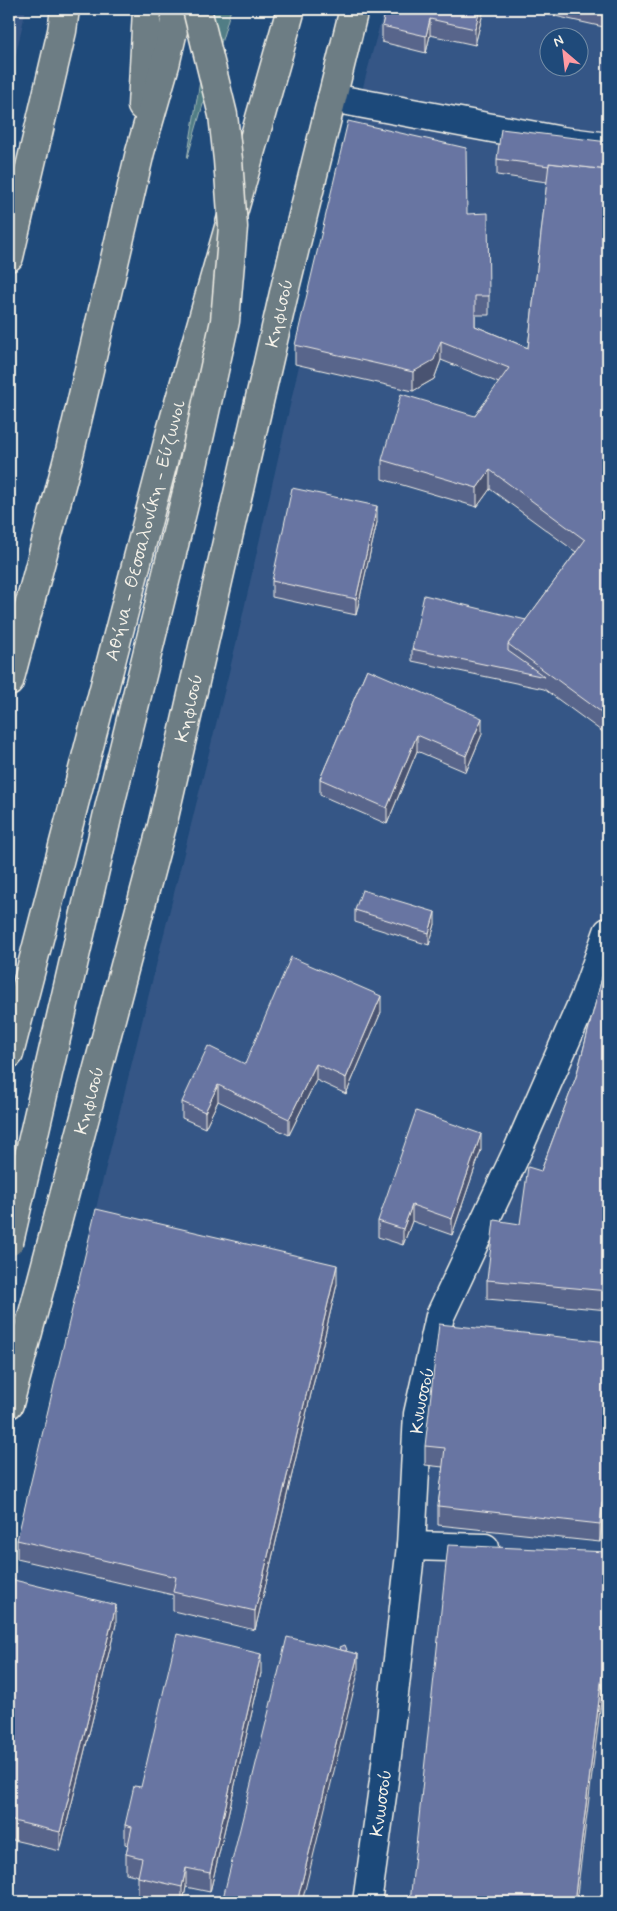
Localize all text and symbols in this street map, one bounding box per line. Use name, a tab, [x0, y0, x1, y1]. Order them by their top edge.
north arrow	[540, 28, 590, 78]
text: N	[550, 31, 567, 52]
street label: Κηφισού	[259, 276, 299, 350]
street label: Αθήνα - Θεσσαλονίκη - Εύζωνοι	[99, 397, 192, 664]
street label: Κηφισού	[169, 671, 209, 745]
street label: Κηφισού	[68, 1064, 110, 1137]
street label: Κνωσσού	[404, 1365, 441, 1434]
street label: Κνωσσού	[364, 1768, 398, 1838]

